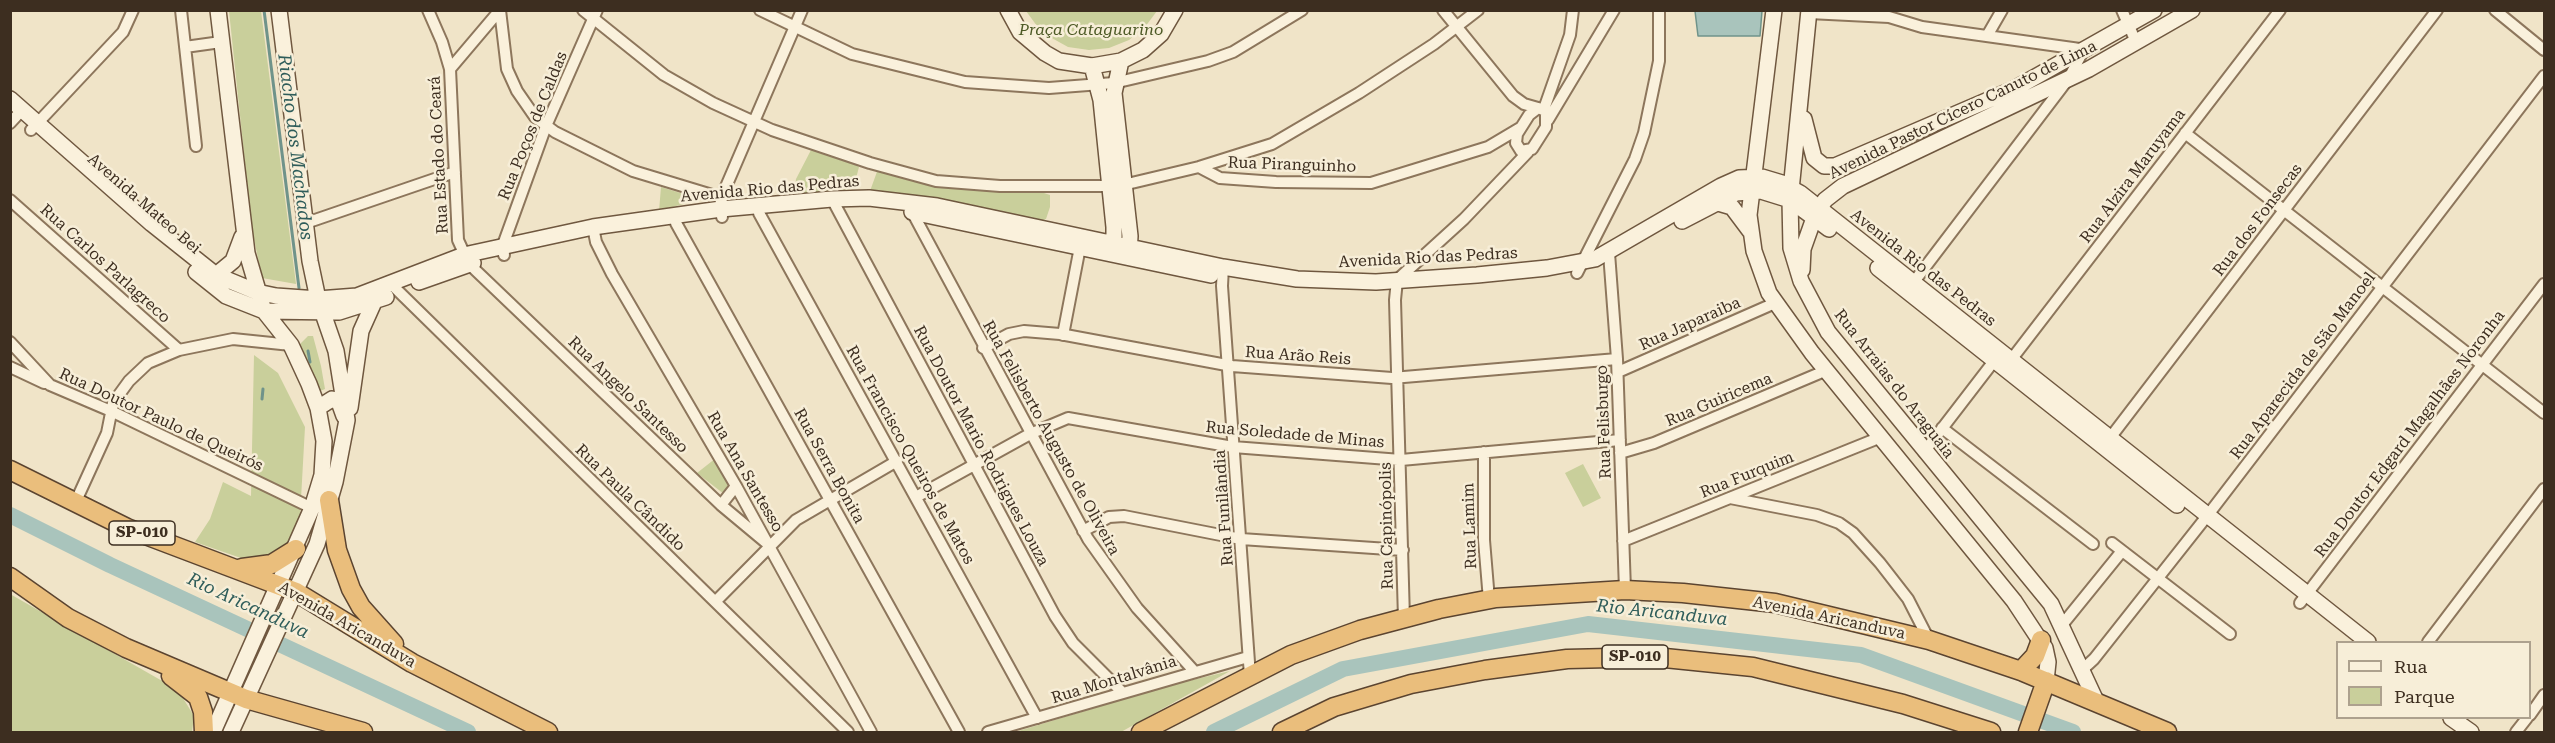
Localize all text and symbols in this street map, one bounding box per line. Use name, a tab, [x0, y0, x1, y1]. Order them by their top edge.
park label: Praça Cataguarino	[1019, 20, 1163, 40]
street label: Avenida Pastor Cícero Canuto de Lima	[1826, 37, 2100, 183]
street label: Rua Poços de Caldas	[494, 49, 572, 203]
water label: Riacho dos Machados	[273, 53, 317, 241]
street label: Rua Estado do Ceará	[425, 76, 453, 234]
street label: Rua Alzira Maruyama	[2076, 105, 2190, 247]
street label: Avenida Mateo Bei	[83, 150, 205, 258]
street label: Rua Piranguinho	[1227, 153, 1357, 177]
street label: Rua dos Fonsecas	[2209, 160, 2307, 280]
street label: Avenida Rio das Pedras	[680, 172, 860, 206]
street label: Rua Carlos Parlagreco	[36, 200, 174, 328]
street label: Avenida Rio das Pedras	[1846, 205, 2000, 331]
street label: Avenida Rio das Pedras	[1338, 244, 1518, 272]
street label: Rua Aparecida de São Manoel	[2226, 269, 2380, 463]
street label: Rua Japaraiba	[1636, 293, 1744, 355]
street label: Rua Arraias do Araguaia	[1830, 306, 1958, 462]
street label: Rua Doutor Edgard Magalhães Noronha	[2311, 307, 2509, 561]
street label: Rua Felisberto Augusto de Oliveira	[978, 317, 1124, 559]
street label: Rua Doutor Mario Rodrigues Louza	[909, 323, 1053, 569]
street label: Rua Angelo Santesso	[564, 333, 692, 457]
street label: Rua Francisco Queiros de Matos	[842, 342, 978, 568]
street label: Rua Arão Reis	[1244, 343, 1352, 369]
street label: Rua Doutor Paulo de Queirós	[56, 364, 266, 476]
street label: Rua Felisburgo	[1592, 365, 1616, 479]
street label: Rua Guiricema	[1663, 369, 1775, 431]
street label: Rua Serra Bonita	[789, 405, 869, 527]
street label: Rua Ana Santesso	[703, 408, 787, 536]
street label: Rua Soledade de Minas	[1205, 418, 1385, 452]
street label: Rua Paula Cândido	[571, 441, 689, 555]
street label: Rua Furquim	[1697, 447, 1797, 503]
street label: Rua Funilândia	[1210, 449, 1238, 567]
street label: Rua Capinópolis	[1376, 462, 1398, 590]
street label: Rua Lamim	[1459, 482, 1481, 570]
road number: SP-010	[109, 521, 175, 545]
water label: Rio Aricanduva	[184, 568, 312, 644]
street label: Avenida Aricanduva	[275, 578, 419, 672]
street label: Avenida Aricanduva	[1751, 592, 1907, 644]
water label: Rio Aricanduva	[1595, 595, 1729, 631]
legend	[2336, 641, 2531, 719]
road number: SP-010	[1602, 645, 1668, 669]
street label: Rua Montalvânia	[1049, 652, 1179, 708]
text: Rua	[2394, 656, 2427, 677]
text: Parque	[2394, 686, 2455, 707]

